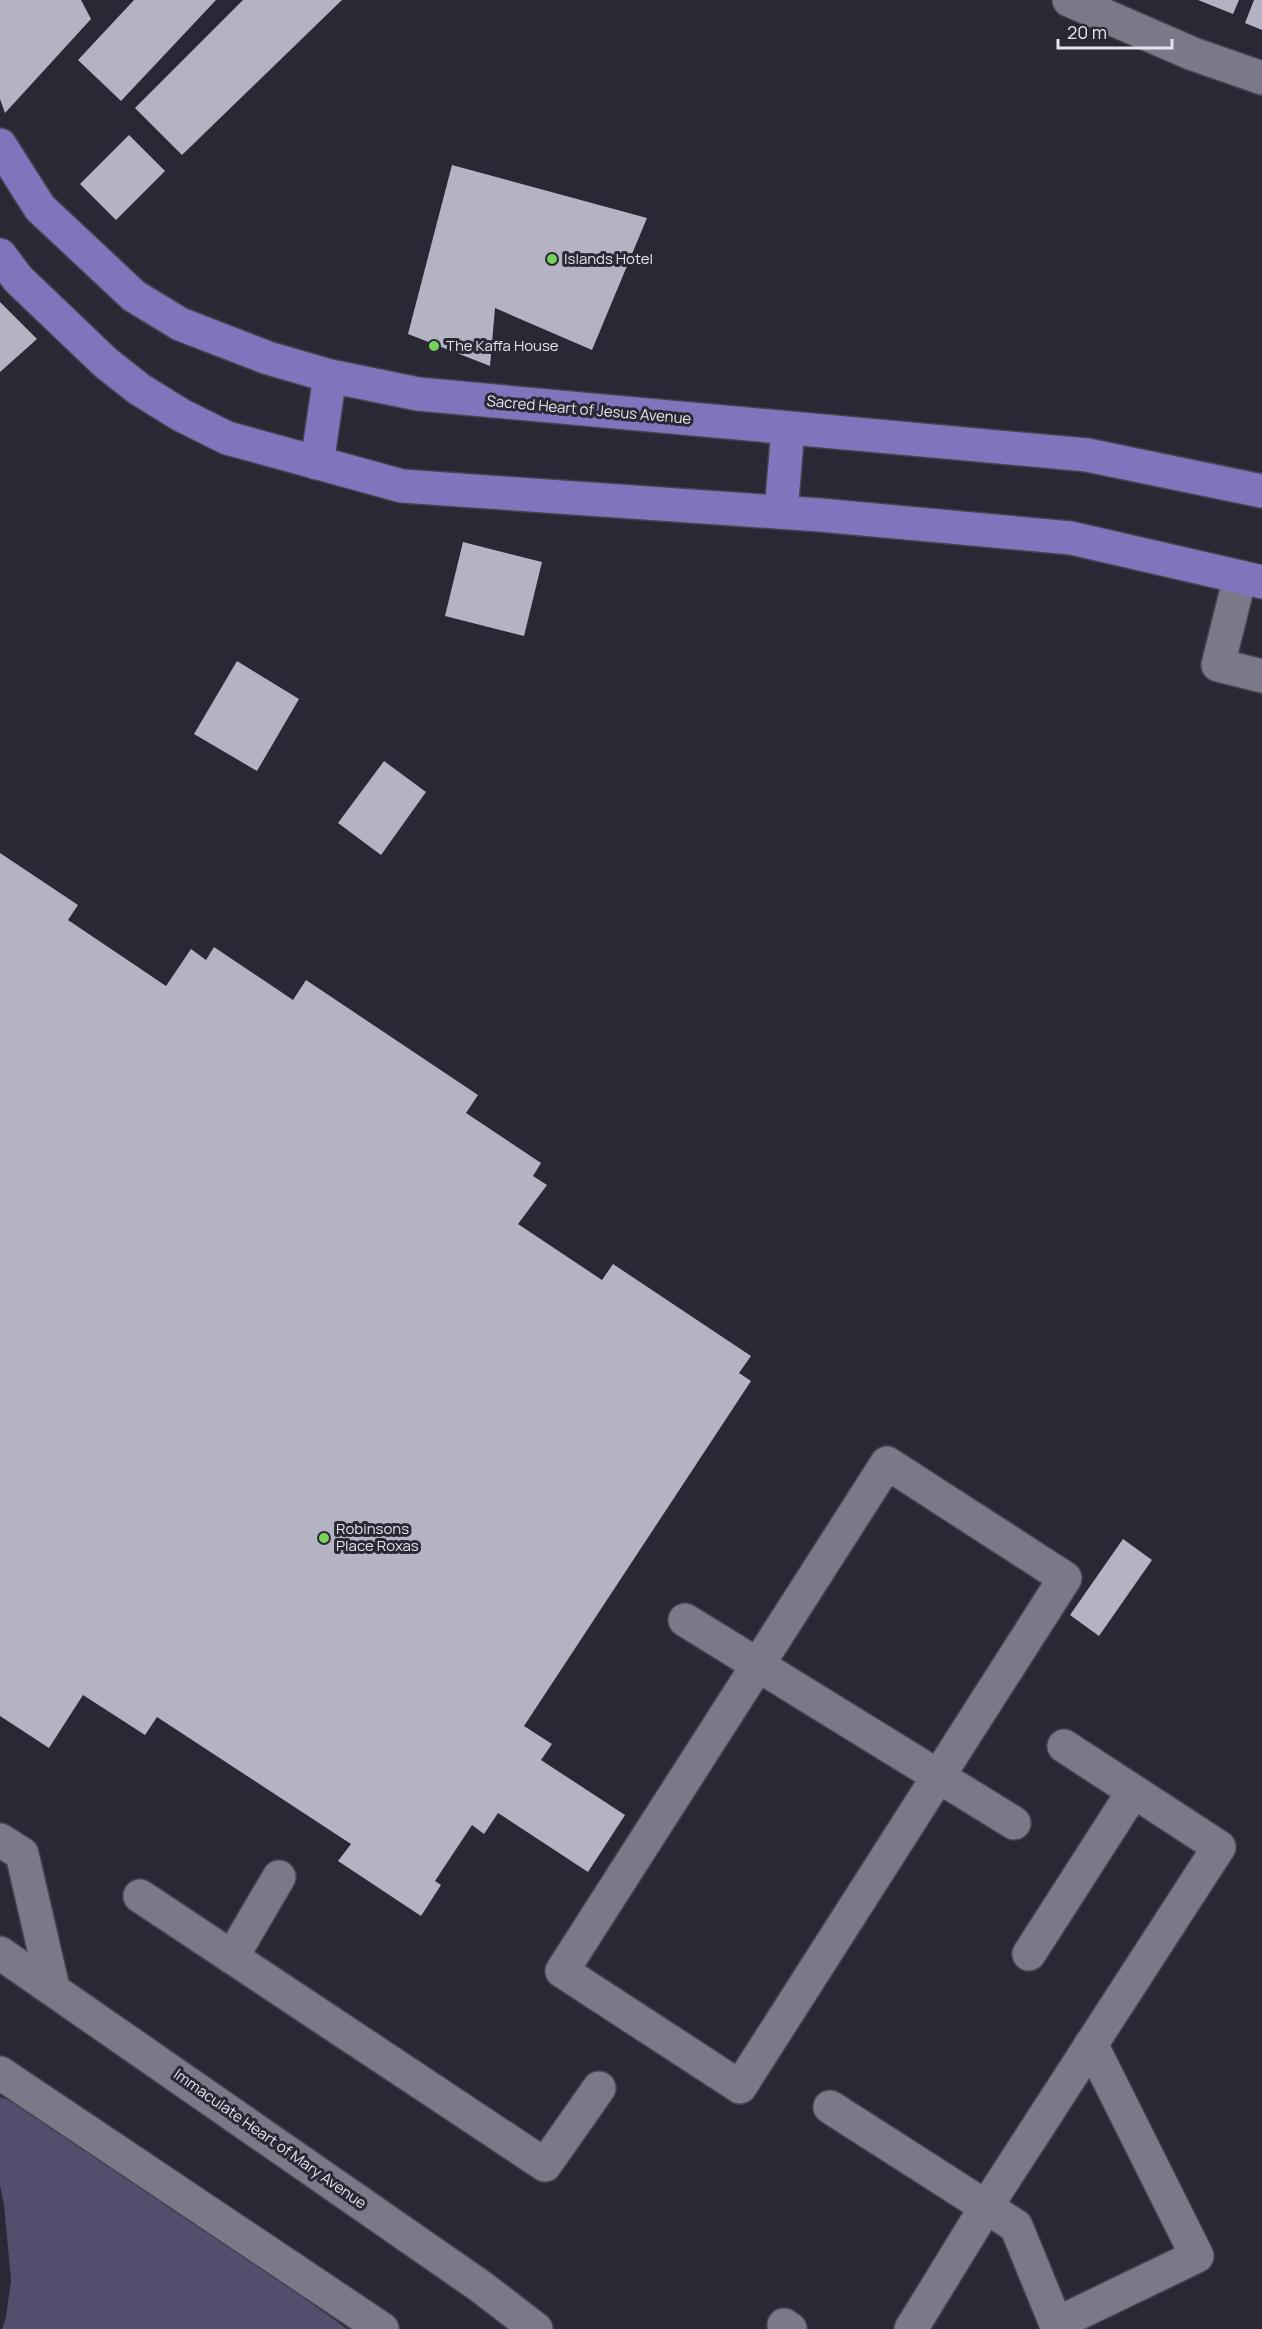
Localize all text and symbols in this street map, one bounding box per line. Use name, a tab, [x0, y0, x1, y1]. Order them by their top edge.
scale bar	[1058, 12, 1172, 50]
text: 20 m	[1067, 20, 1107, 44]
place label: Islands Hotel	[564, 248, 653, 269]
marker: Islands Hotel	[545, 252, 559, 266]
place label: The Kaffa House	[446, 335, 559, 356]
marker: The Kaffa House	[427, 339, 441, 353]
street label: Sacred Heart of Jesus Avenue	[486, 390, 692, 429]
place label: Robinsons Place Roxas	[336, 1518, 419, 1556]
marker: Robinsons Place Roxas	[317, 1531, 331, 1545]
street label: Immaculate Heart of Mary Avenue	[170, 2064, 371, 2214]

